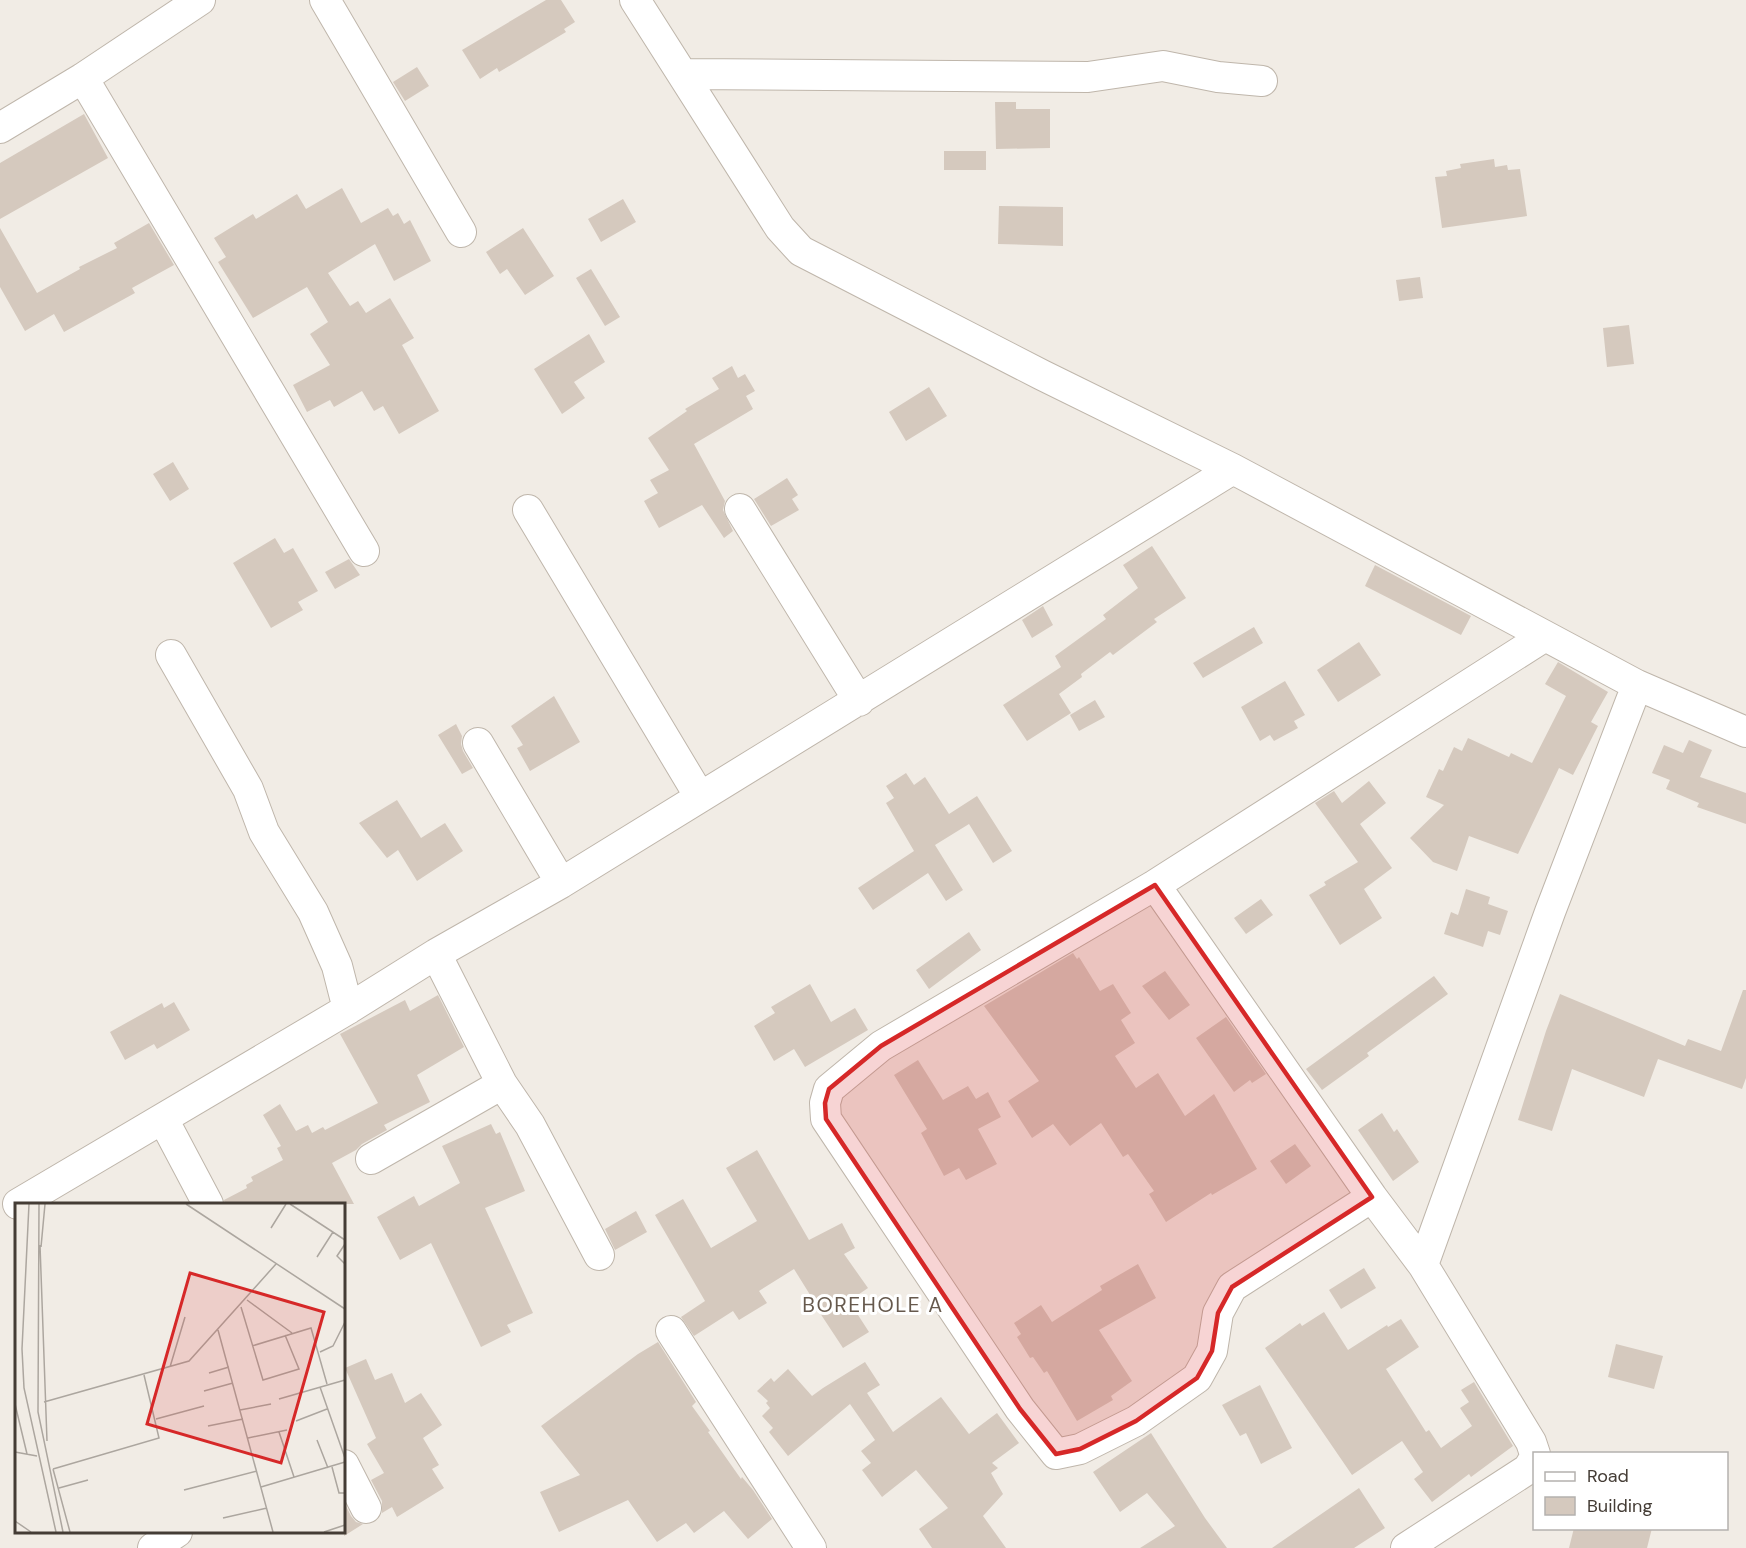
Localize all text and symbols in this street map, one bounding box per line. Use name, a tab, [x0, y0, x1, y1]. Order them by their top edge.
inset map	[15, 1203, 345, 1533]
district label: BOREHOLE A	[802, 1291, 944, 1319]
legend	[1533, 1452, 1728, 1530]
text: Road	[1587, 1464, 1629, 1488]
text: Building	[1587, 1494, 1652, 1518]

